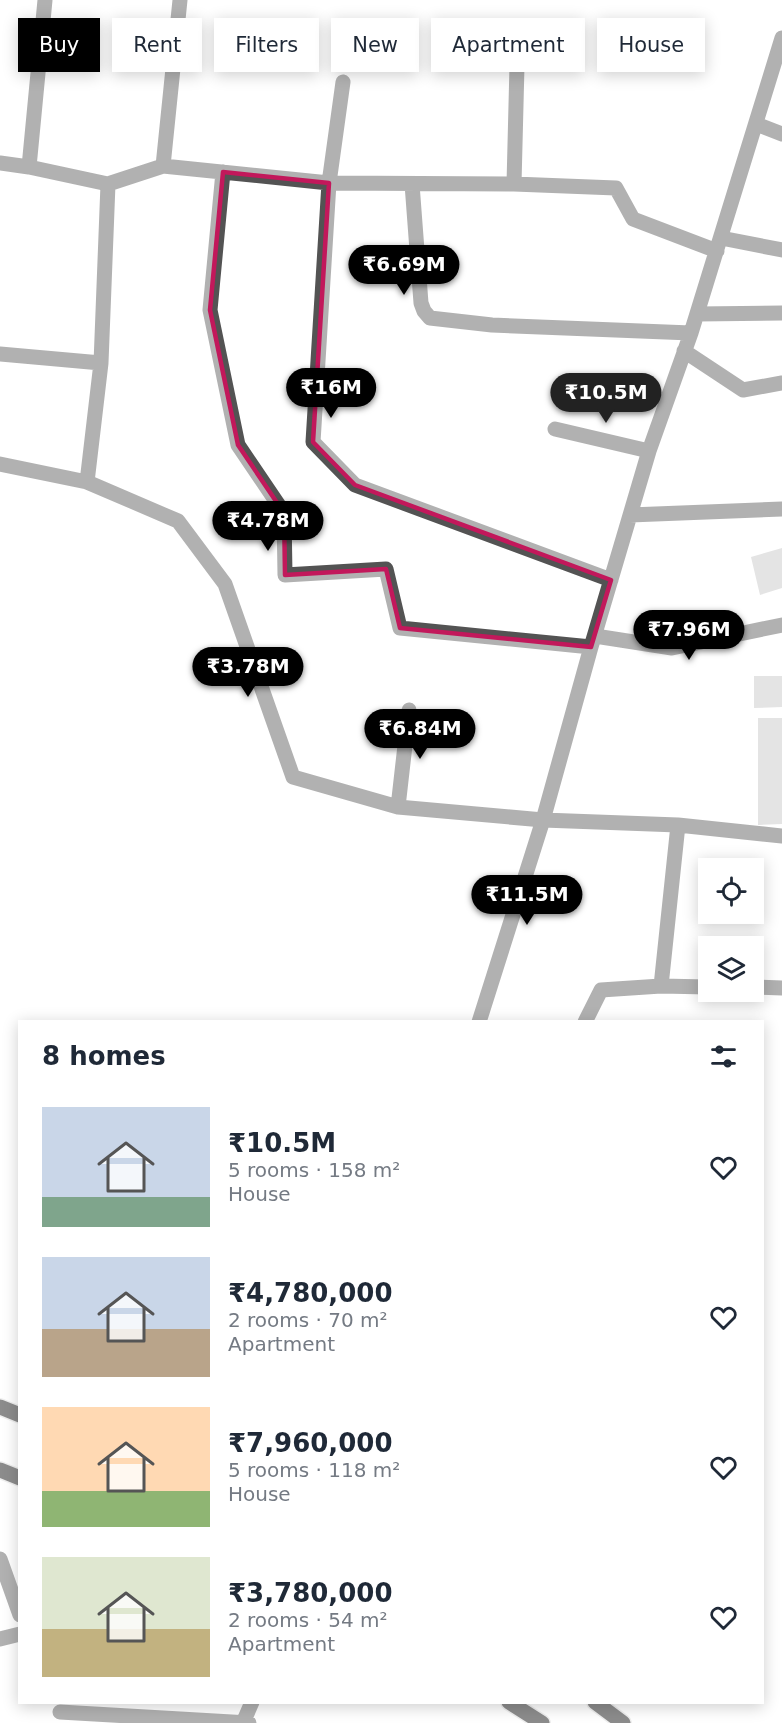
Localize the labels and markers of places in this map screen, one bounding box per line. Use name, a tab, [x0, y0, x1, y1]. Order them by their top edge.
pin: ₹6.69M	[355, 245, 453, 296]
pin: ₹16M	[295, 368, 367, 419]
pin: ₹10.5M	[557, 373, 655, 424]
pin: ₹4.78M	[219, 501, 317, 552]
pin: ₹7.96M	[640, 610, 738, 661]
pin: ₹3.78M	[199, 647, 297, 698]
pin: ₹6.84M	[371, 709, 469, 760]
pin: ₹11.5M	[478, 875, 576, 926]

